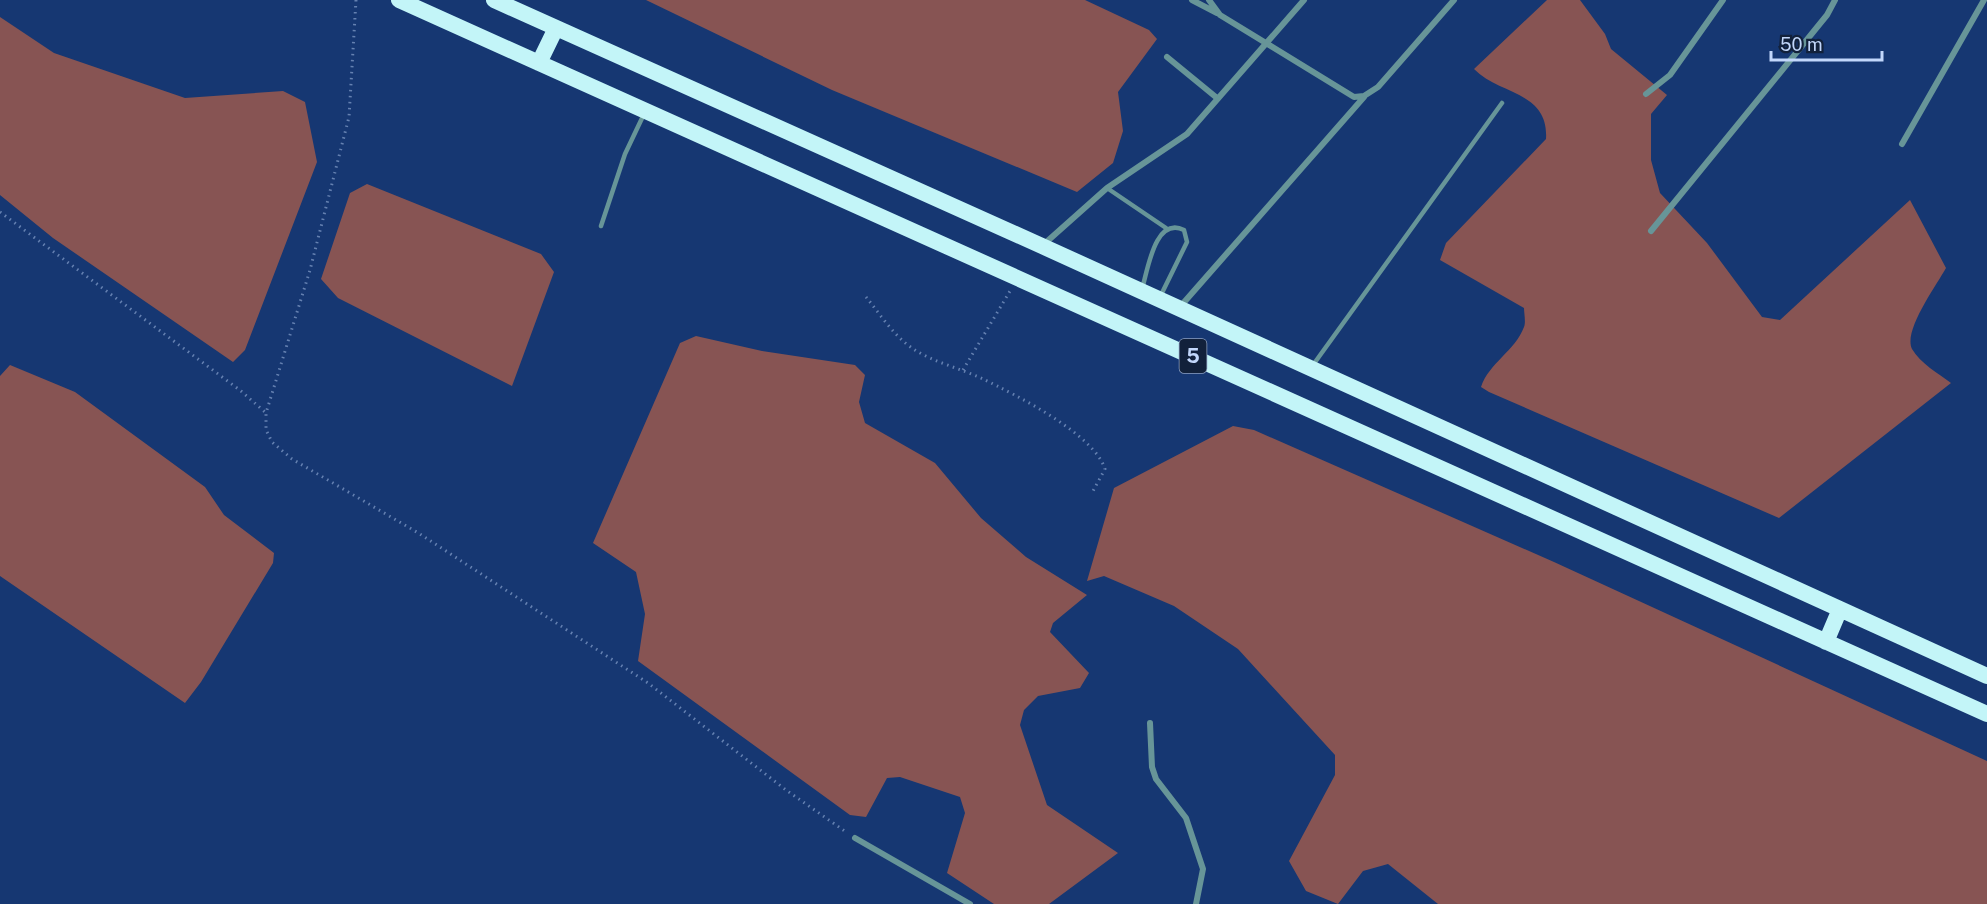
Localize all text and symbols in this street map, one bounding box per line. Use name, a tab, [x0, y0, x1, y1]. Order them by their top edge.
scale bar	[1771, 24, 1882, 62]
text: 50 m	[1780, 34, 1823, 55]
road number: 5	[1180, 339, 1206, 373]

